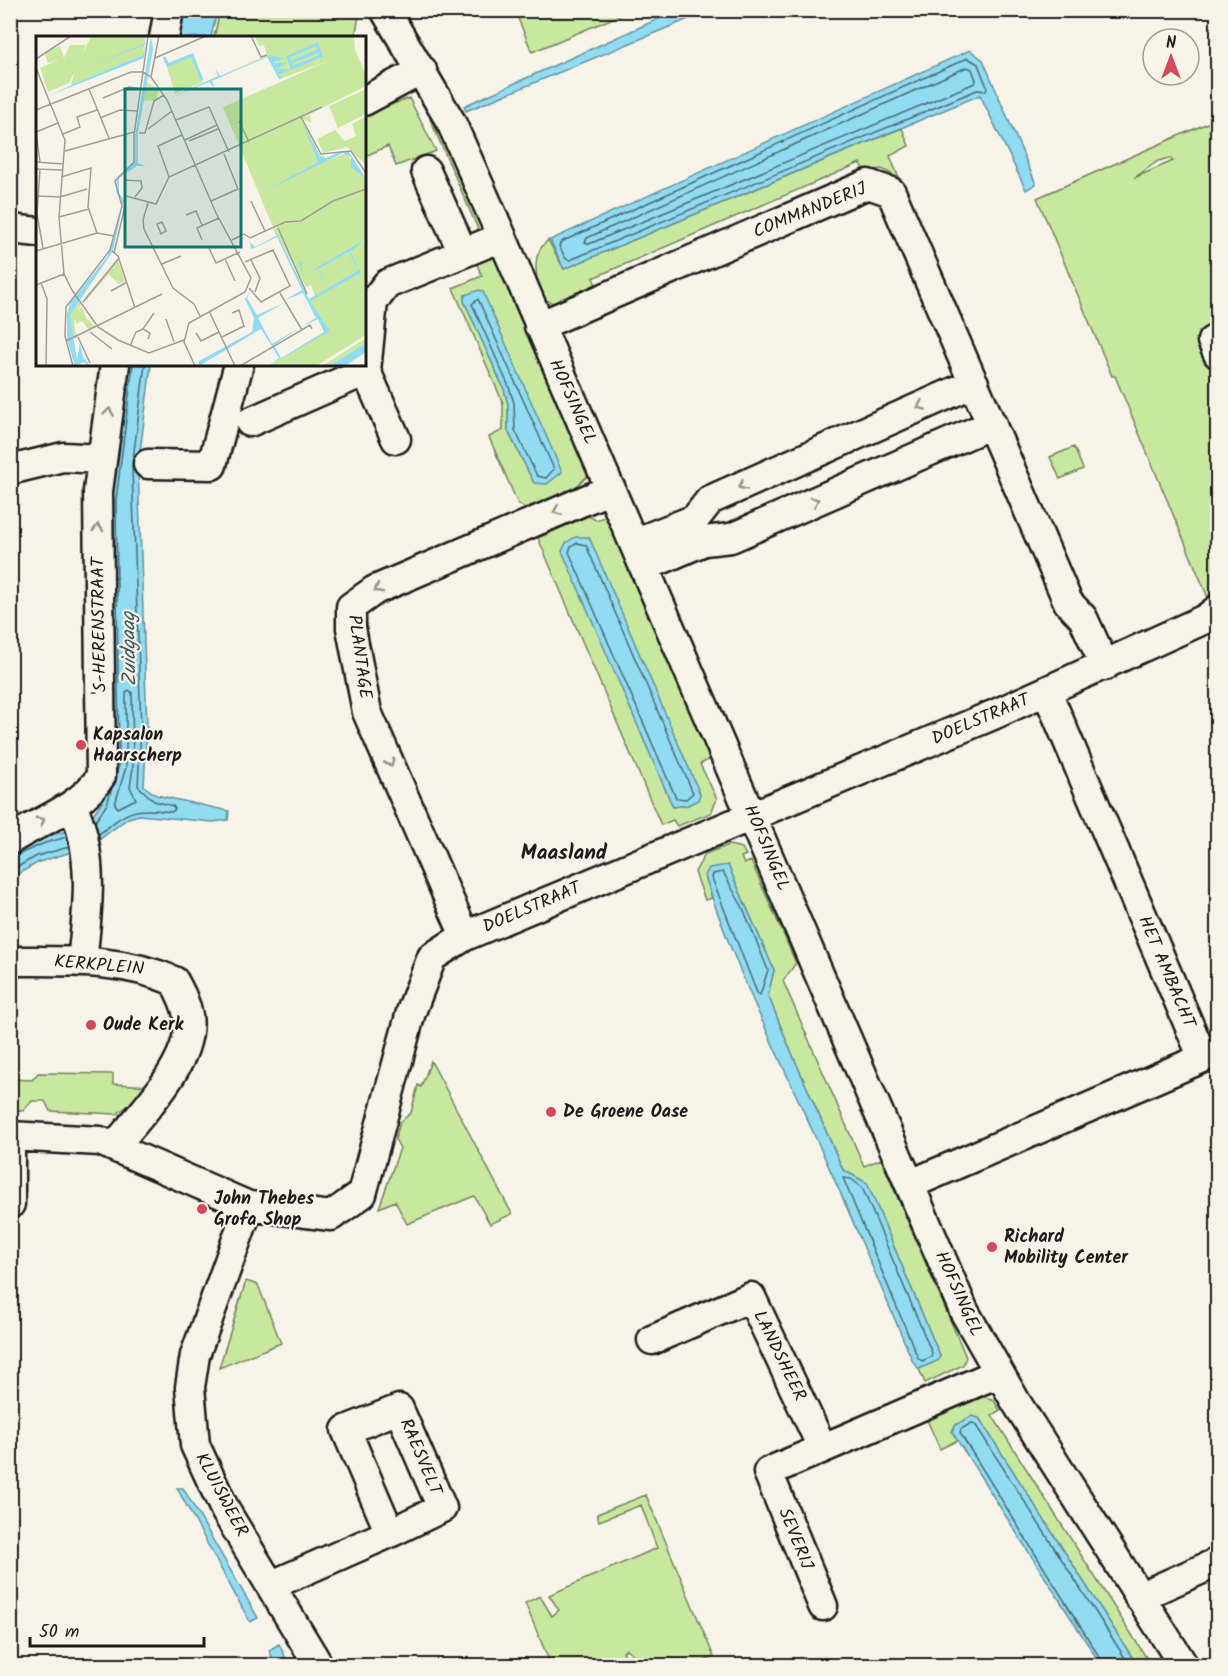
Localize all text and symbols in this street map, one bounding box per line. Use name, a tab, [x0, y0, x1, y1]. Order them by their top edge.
north arrow	[1141, 27, 1201, 87]
text: N	[1166, 31, 1176, 56]
inset map	[36, 36, 366, 366]
street label: COMMANDERIJ	[749, 175, 872, 247]
street label: HOFSINGEL	[540, 354, 604, 450]
one-way arrow	[916, 399, 927, 411]
one-way arrow	[102, 407, 114, 416]
one-way arrow	[738, 478, 749, 490]
one-way arrow	[809, 496, 820, 508]
one-way arrow	[552, 504, 563, 516]
one-way arrow	[92, 524, 104, 533]
street label: 'S-HERENSTRAAT	[84, 556, 116, 695]
one-way arrow	[374, 582, 384, 593]
water label: Zuidgaag	[113, 610, 147, 687]
street label: PLANTAGE	[339, 613, 379, 701]
street label: DOELSTRAAT	[927, 686, 1036, 754]
place label: Kapsalon Haarscherp	[93, 721, 182, 771]
marker: Kapsalon Haarscherp	[74, 738, 88, 752]
one-way arrow	[383, 757, 395, 768]
street label: HOFSINGEL	[735, 800, 797, 896]
one-way arrow	[35, 817, 45, 828]
district label: Maasland	[521, 837, 608, 870]
street label: DOELSTRAAT	[478, 874, 587, 942]
street label: HET AMBACHT	[1129, 911, 1203, 1034]
street label: KERKPLEIN	[53, 948, 145, 984]
place label: Oude Kerk	[103, 1011, 184, 1040]
marker: Oude Kerk	[84, 1018, 98, 1032]
place label: De Groene Oase	[563, 1098, 688, 1127]
marker: De Groene Oase	[544, 1105, 558, 1119]
place label: John Thebes Grofa Shop	[214, 1185, 315, 1235]
marker: John Thebes Grofa Shop	[195, 1202, 209, 1216]
place label: Richard Mobility Center	[1004, 1223, 1129, 1273]
marker: Richard Mobility Center	[985, 1240, 999, 1254]
street label: HOFSINGEL	[926, 1246, 990, 1342]
street label: LANDSHEER	[745, 1306, 813, 1406]
street label: RAESVELT	[391, 1414, 450, 1501]
street label: KLUISWEER	[187, 1448, 255, 1542]
street label: SEVERIJ	[769, 1504, 821, 1575]
scale bar	[30, 1610, 204, 1648]
text: 50 m	[39, 1618, 79, 1647]

